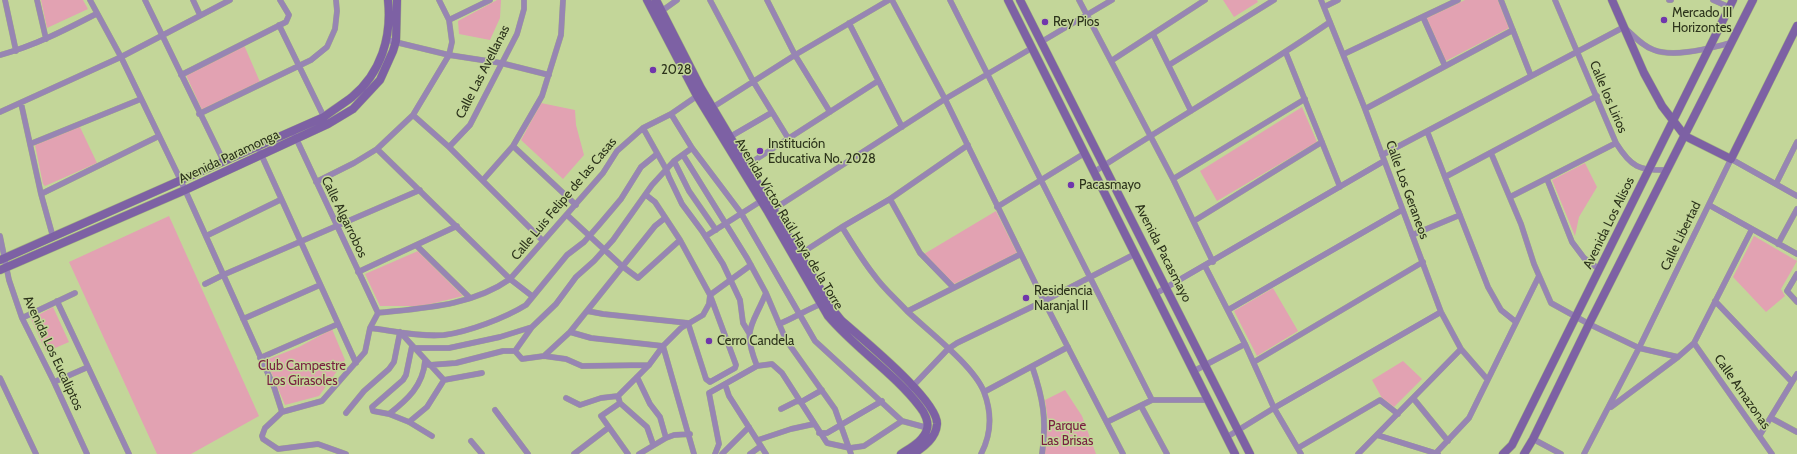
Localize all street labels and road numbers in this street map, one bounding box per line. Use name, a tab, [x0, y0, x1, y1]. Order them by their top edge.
street label: Calle Las Avellanas	[453, 23, 513, 121]
street label: Calle los Lirios	[1586, 59, 1630, 135]
street label: Avenida Paramonga	[176, 127, 282, 187]
street label: Calle Luis Felipe de las Casas	[508, 134, 620, 264]
street label: Avenida Víctor Raúl Haya de la Torre	[732, 136, 846, 312]
street label: Calle Los Geraneos	[1382, 139, 1432, 241]
street label: Calle Algarrobos	[318, 174, 370, 260]
street label: Avenida Los Alisos	[1580, 174, 1638, 272]
street label: Calle Libertad	[1658, 199, 1704, 273]
street label: Avenida Pacasmayo	[1131, 201, 1195, 305]
street label: Avenida Los Eucaliptos	[20, 293, 86, 413]
street label: Calle Amazonas	[1710, 352, 1774, 432]

